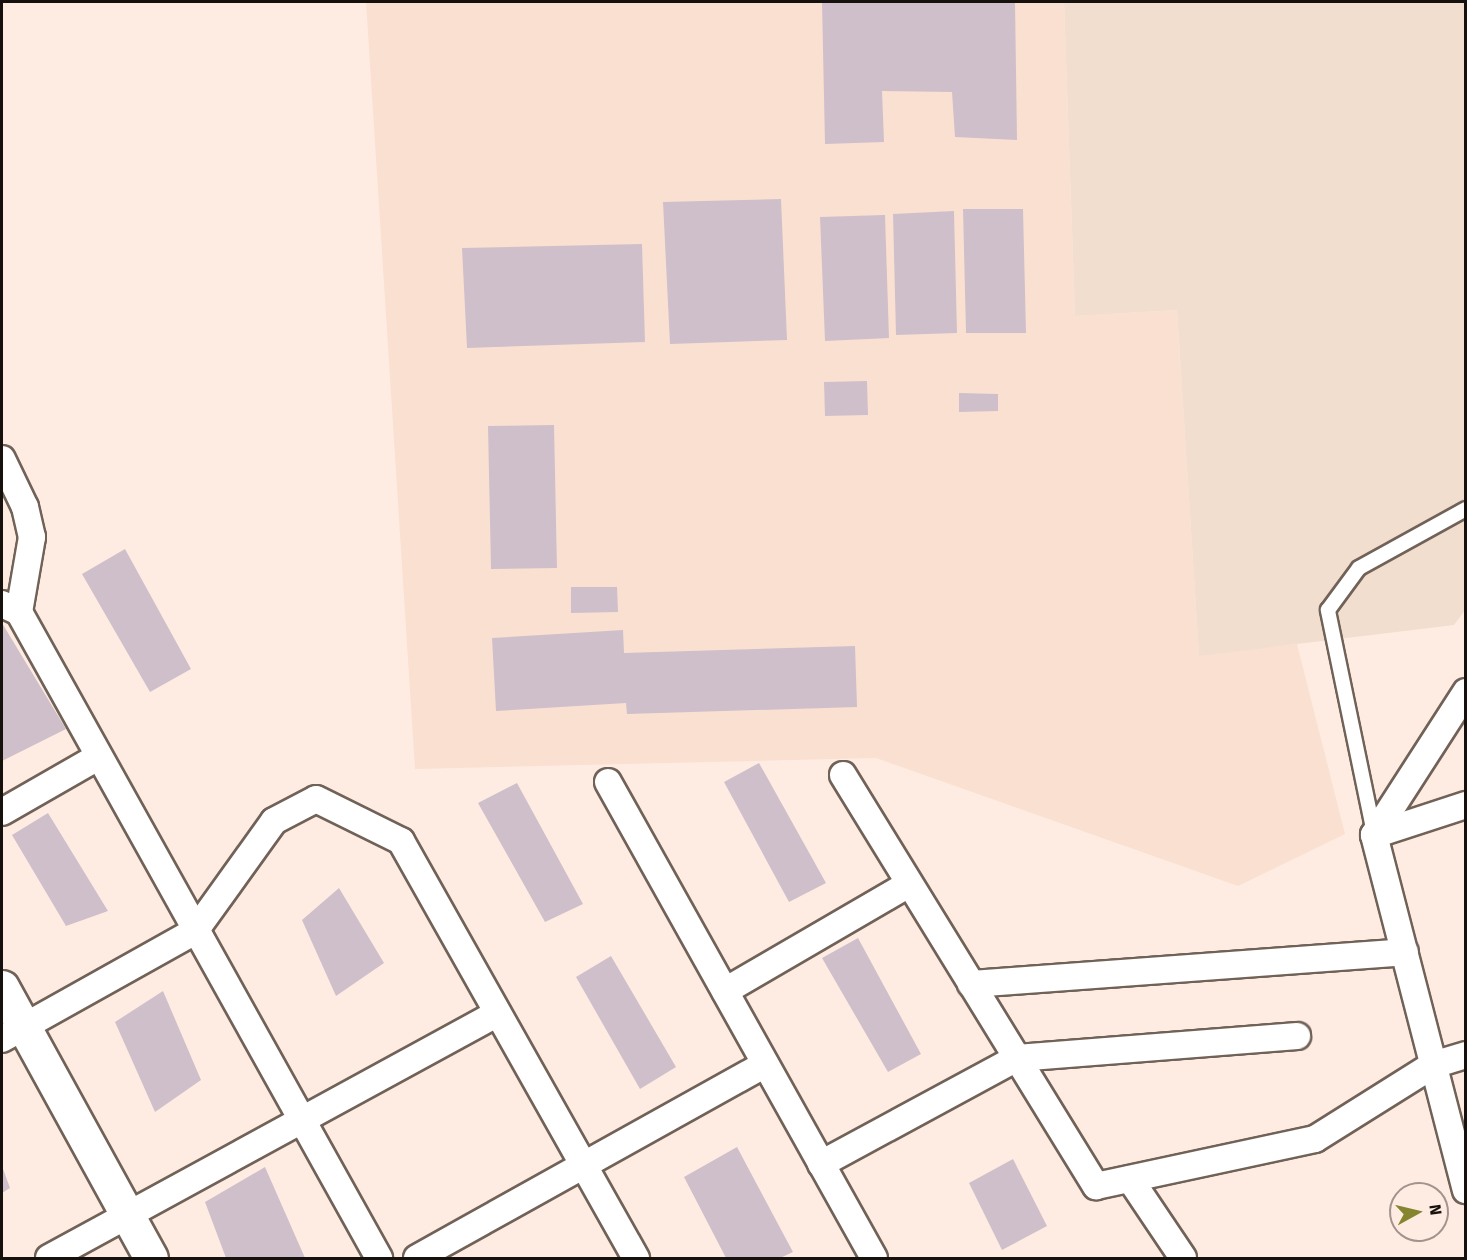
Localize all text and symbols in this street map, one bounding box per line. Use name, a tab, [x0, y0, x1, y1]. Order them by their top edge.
north arrow	[1389, 1182, 1449, 1242]
text: N	[1425, 1203, 1445, 1216]

